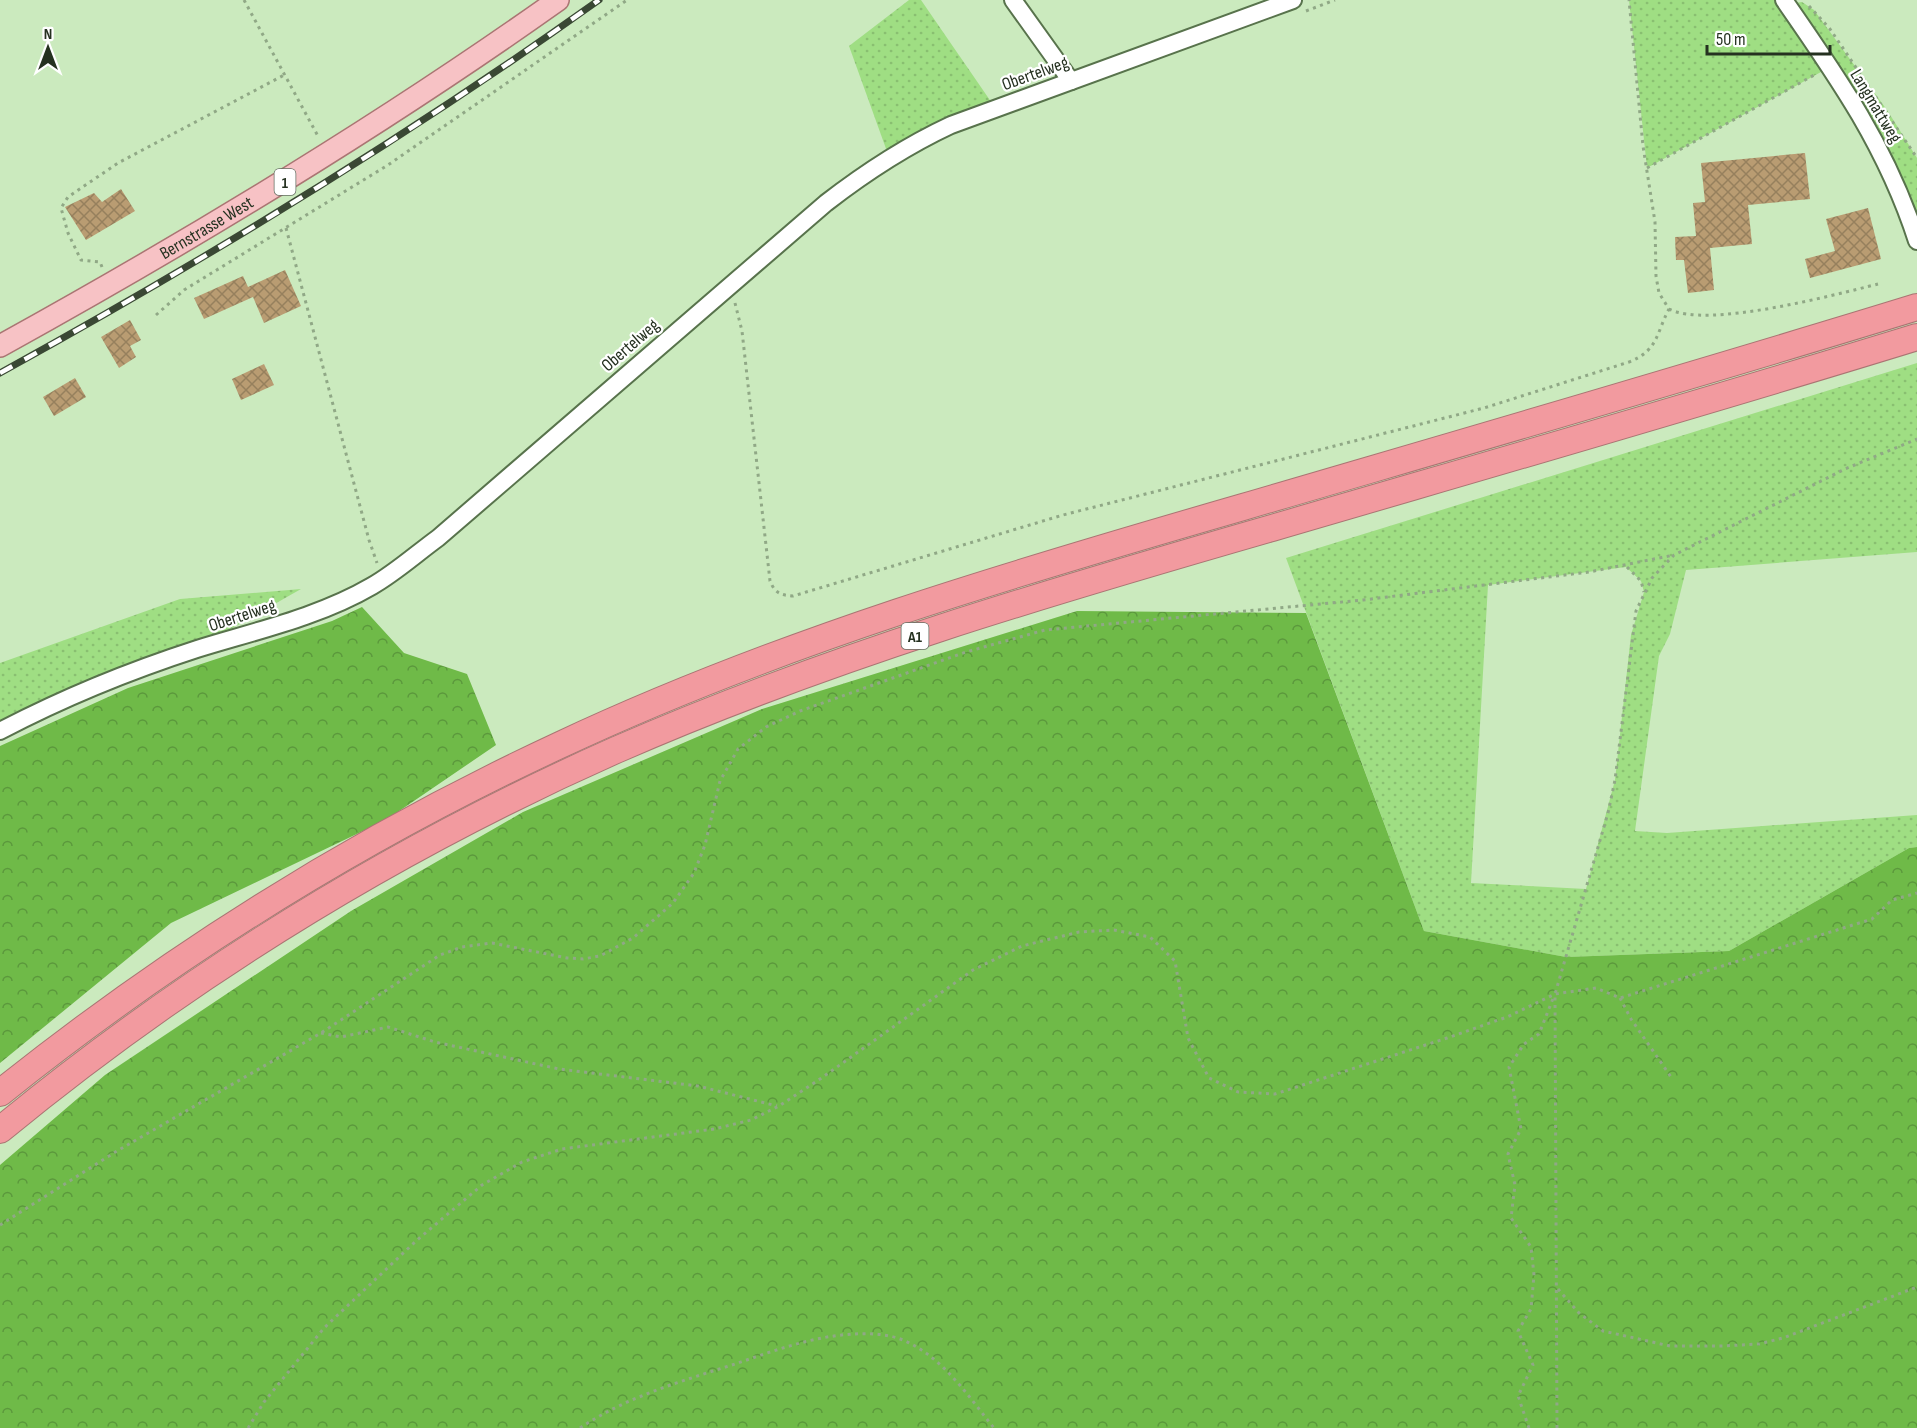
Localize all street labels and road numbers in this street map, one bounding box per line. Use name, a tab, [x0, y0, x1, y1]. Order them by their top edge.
street label: Obertelweg	[999, 52, 1071, 95]
street label: Langmattweg	[1845, 66, 1906, 147]
road number: 1	[274, 169, 296, 195]
street label: Bernstrasse West	[156, 192, 258, 264]
street label: Obertelweg	[597, 315, 663, 376]
street label: Obertelweg	[206, 595, 278, 636]
road number: A1	[902, 623, 928, 649]

